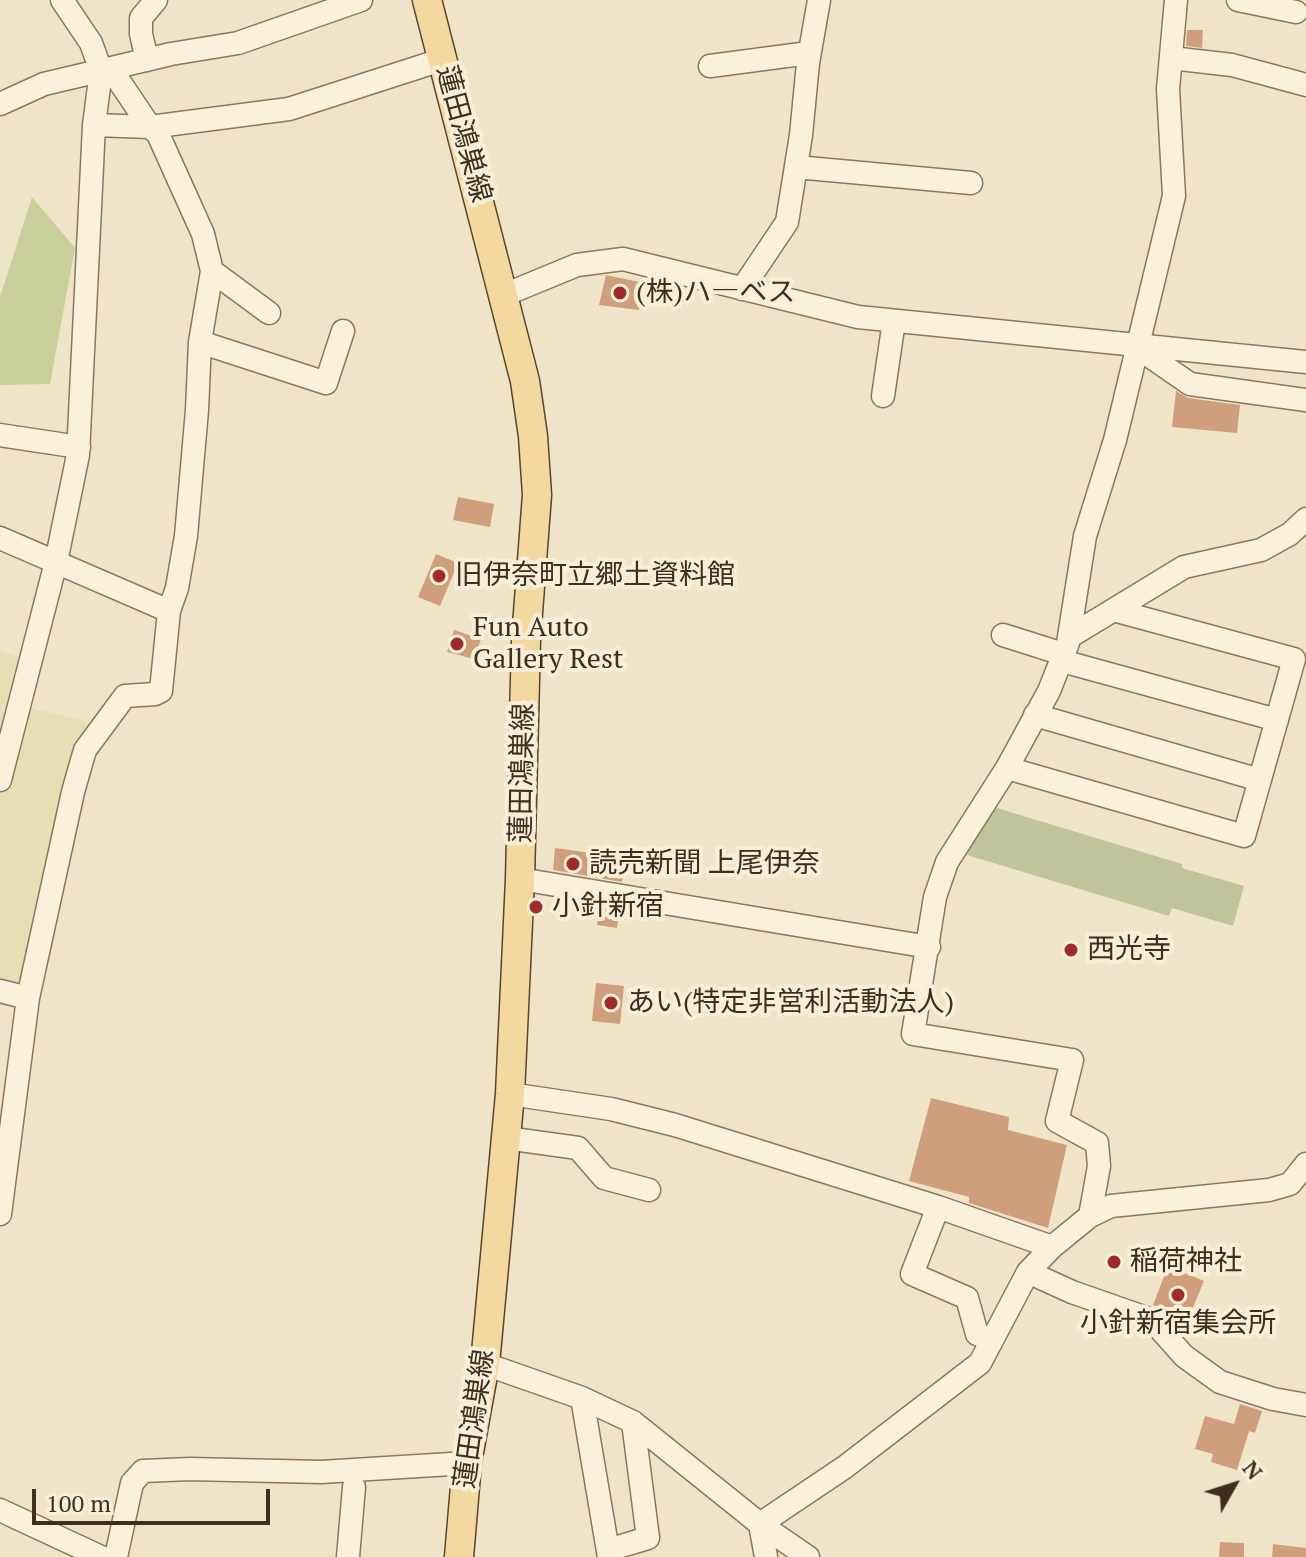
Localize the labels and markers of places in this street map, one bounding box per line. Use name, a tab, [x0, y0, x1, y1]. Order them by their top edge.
place label: (株)ハ―ベス	[636, 276, 795, 310]
marker: (株)ハ―ベス	[611, 284, 629, 302]
place label: 旧伊奈町立郷土資料館	[455, 559, 735, 593]
marker: 旧伊奈町立郷土資料館	[430, 567, 448, 585]
place label: Fun Auto Gallery Rest	[473, 611, 623, 677]
marker: Fun Auto Gallery Rest	[448, 635, 466, 653]
place label: 読売新聞 上尾伊奈	[589, 847, 820, 881]
marker: 読売新聞 上尾伊奈	[564, 855, 582, 873]
place label: 小針新宿	[552, 890, 664, 924]
marker: 小針新宿	[527, 898, 545, 916]
place label: 西光寺	[1087, 933, 1171, 967]
marker: 西光寺	[1062, 941, 1080, 959]
place label: あい(特定非営利活動法人)	[627, 986, 954, 1020]
marker: あい(特定非営利活動法人)	[602, 994, 620, 1012]
place label: 稲荷神社	[1130, 1245, 1242, 1279]
marker: 稲荷神社	[1105, 1253, 1123, 1271]
marker: 小針新宿集会所	[1169, 1286, 1187, 1304]
place label: 小針新宿集会所	[1080, 1307, 1276, 1341]

